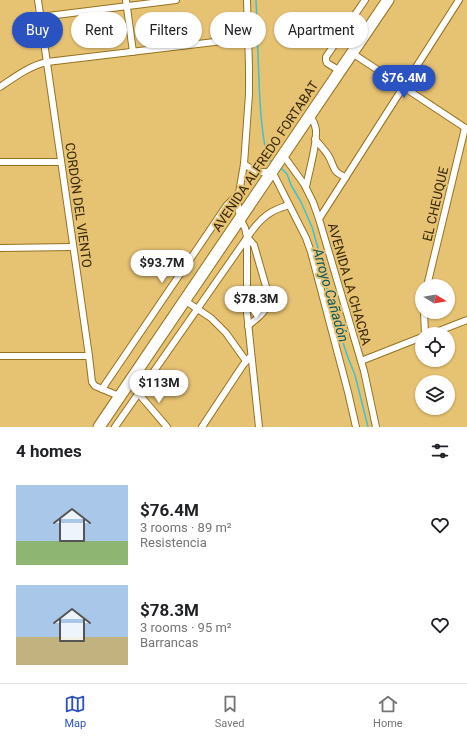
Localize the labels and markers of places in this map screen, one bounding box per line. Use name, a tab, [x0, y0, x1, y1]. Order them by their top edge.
pin: $76.4M	[371, 65, 437, 99]
pin: $93.7M	[129, 250, 195, 284]
pin: $78.3M	[223, 286, 289, 320]
pin: $113M	[131, 370, 187, 404]

